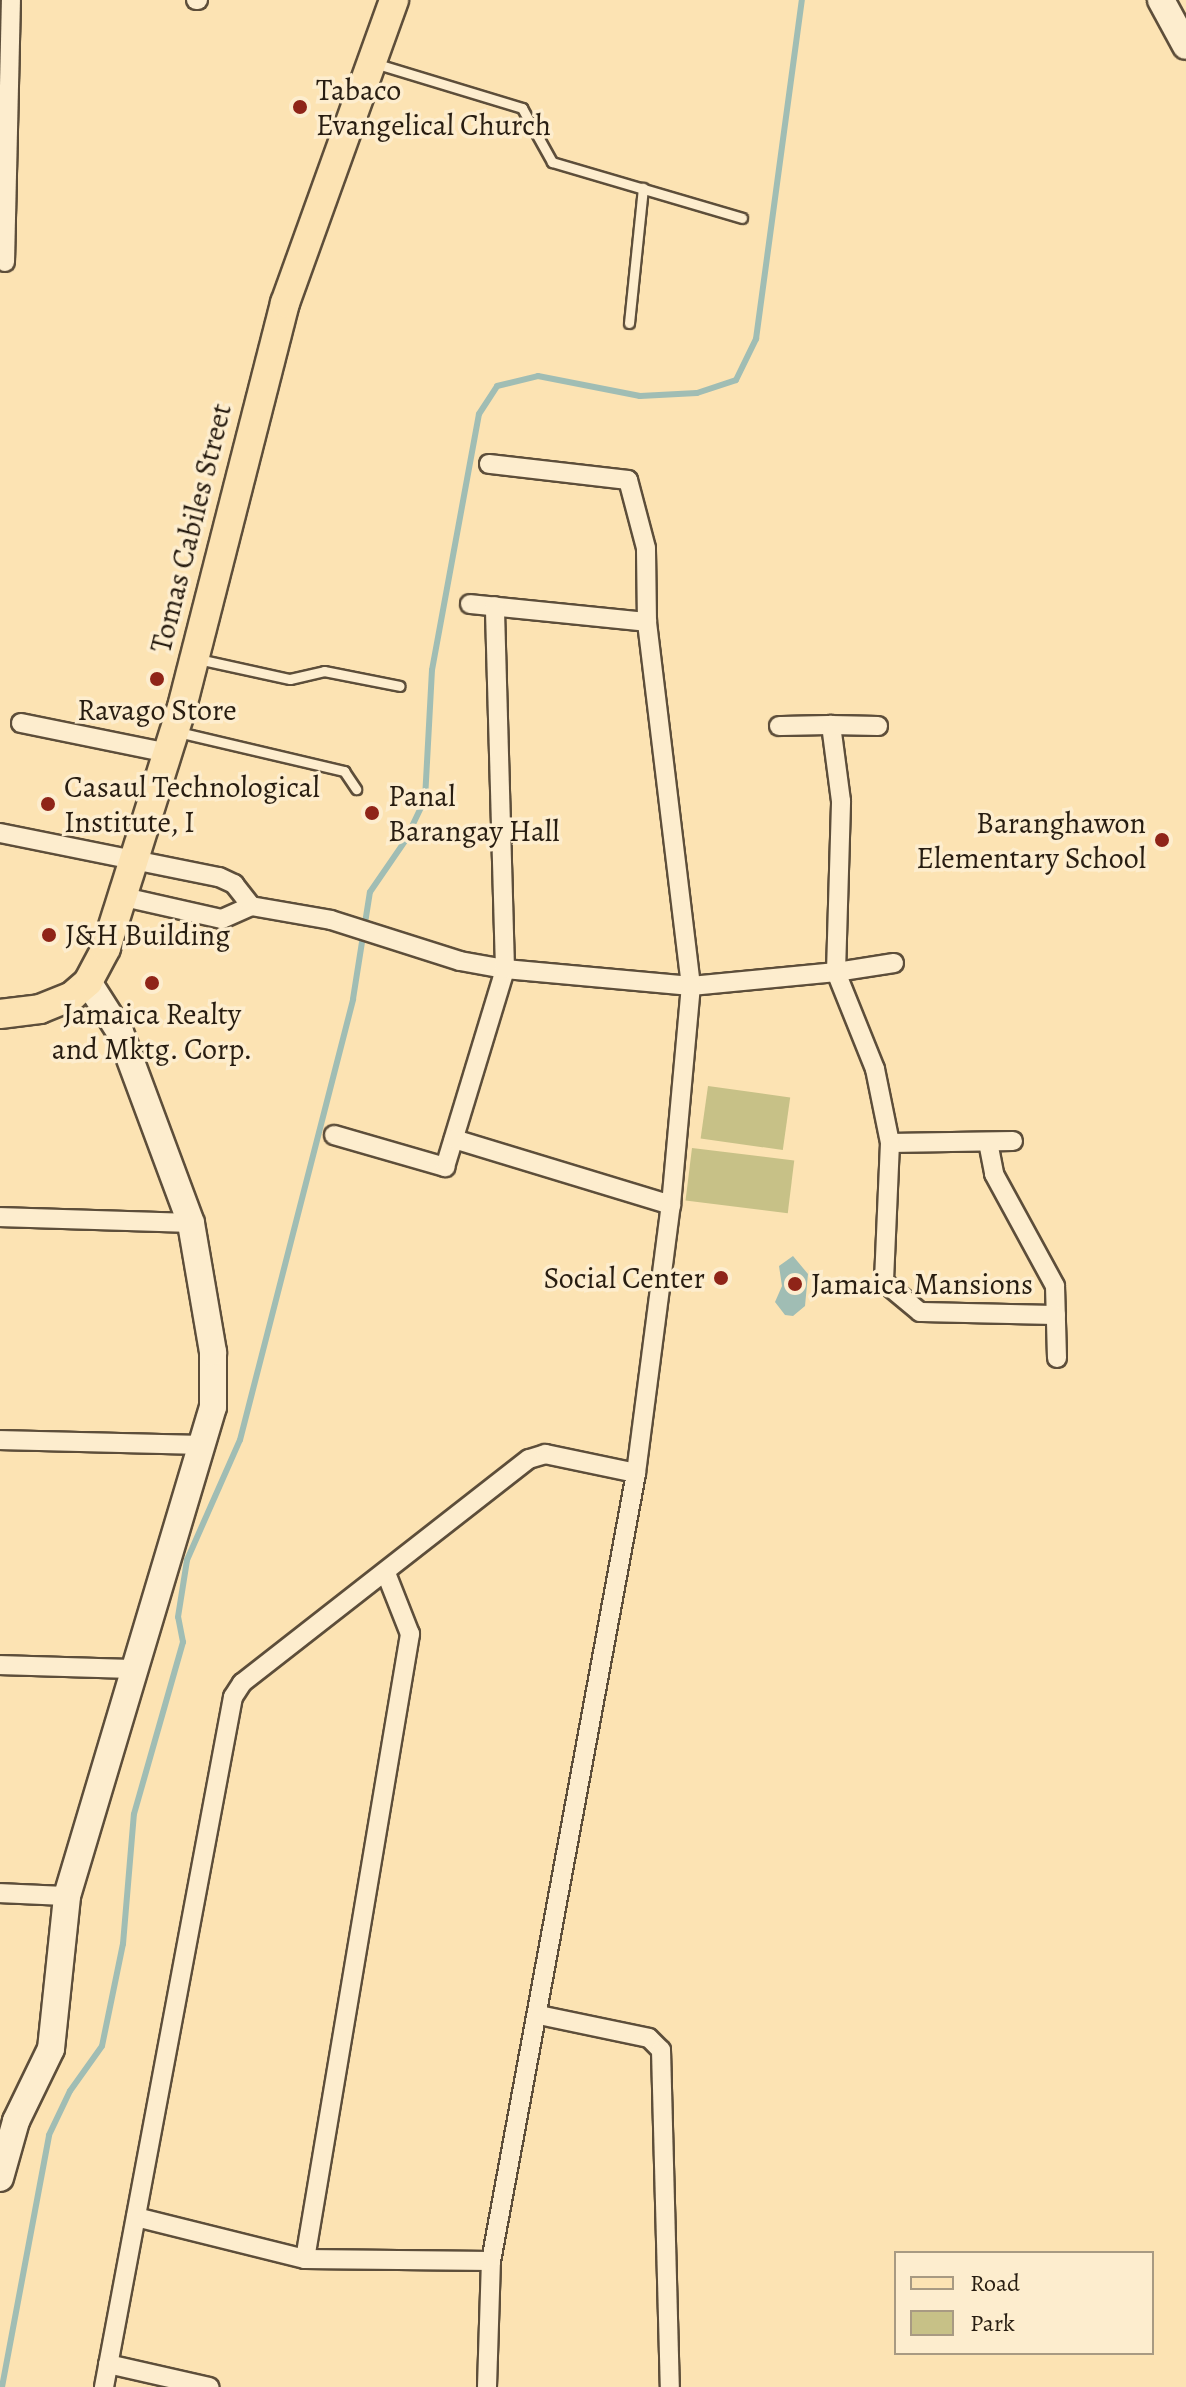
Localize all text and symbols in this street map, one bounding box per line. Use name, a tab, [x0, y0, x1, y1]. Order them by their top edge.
place label: Tabaco Evangelical Church	[316, 72, 551, 142]
marker: Tabaco Evangelical Church	[291, 98, 309, 116]
street label: Tomas Cabiles Street	[143, 400, 239, 656]
marker: Ravago Store	[148, 670, 166, 688]
place label: Ravago Store	[77, 692, 237, 728]
place label: Casaul Technological Institute, I	[64, 769, 320, 840]
place label: Panal Barangay Hall	[388, 778, 560, 848]
marker: Casaul Technological Institute, I	[39, 795, 57, 813]
marker: Panal Barangay Hall	[363, 804, 381, 822]
place label: Baranghawon Elementary School	[916, 805, 1146, 876]
marker: Baranghawon Elementary School	[1153, 831, 1171, 849]
place label: J&H Building	[65, 917, 230, 953]
marker: J&H Building	[40, 926, 58, 944]
marker: Jamaica Realty and Mktg. Corp.	[143, 974, 161, 992]
place label: Jamaica Realty and Mktg. Corp.	[51, 996, 253, 1066]
place label: Social Center	[543, 1260, 705, 1296]
place label: Jamaica Mansions	[811, 1266, 1033, 1302]
marker: Social Center	[712, 1269, 730, 1287]
marker: Jamaica Mansions	[786, 1275, 804, 1293]
legend	[894, 2251, 1154, 2355]
text: Road	[970, 2267, 1020, 2299]
text: Park	[970, 2307, 1015, 2339]

